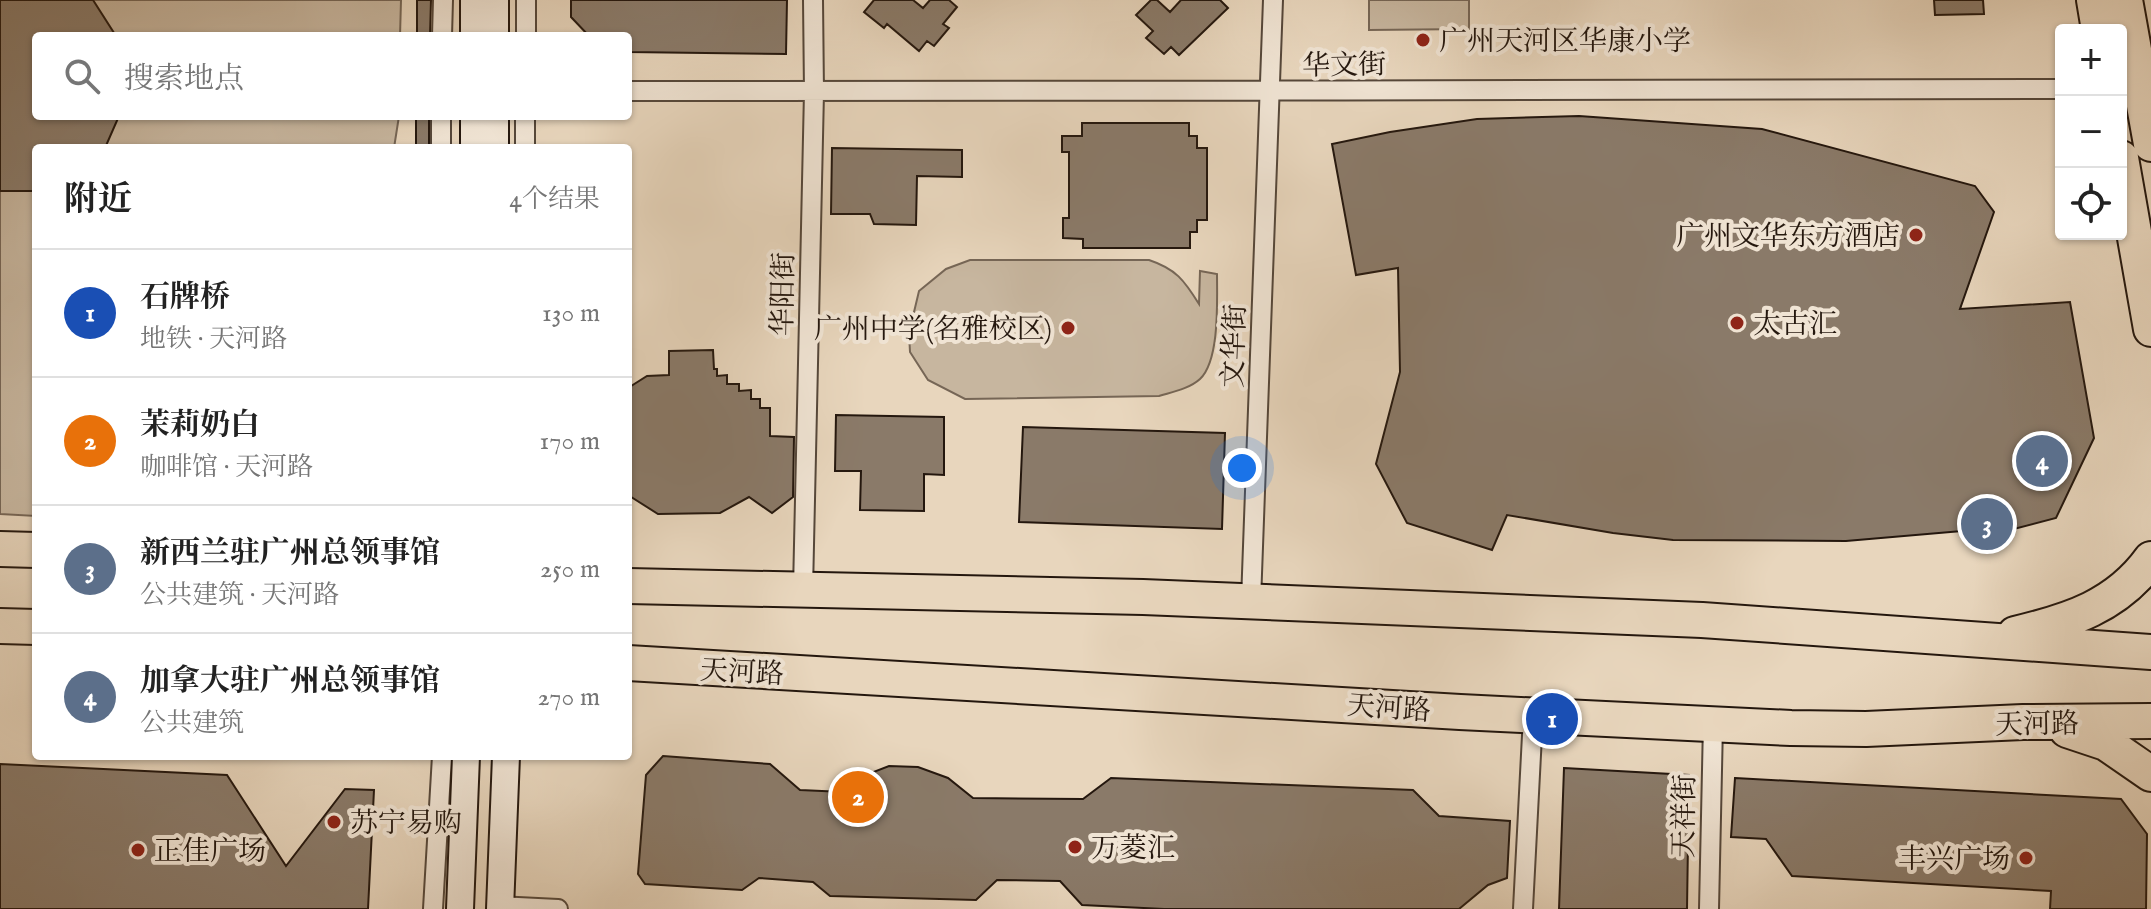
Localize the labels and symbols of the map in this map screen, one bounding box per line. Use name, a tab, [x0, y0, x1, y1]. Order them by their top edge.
place label: 广州天河区华康小学	[1439, 25, 1691, 60]
marker: 广州天河区华康小学	[1414, 31, 1432, 49]
street label: 华文街	[1302, 48, 1386, 85]
place label: 广州文华东方酒店	[1676, 220, 1900, 255]
marker: 广州文华东方酒店	[1907, 226, 1925, 244]
street label: 华阳街	[766, 252, 803, 336]
street label: 文华街	[1217, 303, 1254, 389]
place label: 太古汇	[1753, 308, 1837, 343]
place label: 广州中学(名雅校区)	[814, 313, 1052, 348]
marker: 太古汇	[1728, 314, 1746, 332]
marker: 广州中学(名雅校区)	[1059, 319, 1077, 337]
pin: 4	[2016, 431, 2068, 491]
your location	[1222, 448, 1262, 488]
pin: 3	[1961, 494, 2013, 554]
street label: 天河路	[699, 654, 785, 693]
street label: 天河路	[1346, 689, 1432, 730]
pin: 1	[1526, 689, 1578, 749]
street label: 天河路	[1995, 707, 2079, 744]
pin: 2	[832, 767, 884, 827]
street label: 天祥街	[1667, 774, 1704, 858]
place label: 苏宁易购	[350, 807, 462, 842]
marker: 苏宁易购	[325, 813, 343, 831]
place label: 万菱汇	[1091, 832, 1175, 867]
place label: 正佳广场	[154, 835, 266, 870]
marker: 万菱汇	[1066, 838, 1084, 856]
marker: 正佳广场	[129, 841, 147, 859]
place label: 丰兴广场	[1898, 843, 2010, 878]
marker: 丰兴广场	[2017, 849, 2035, 867]

